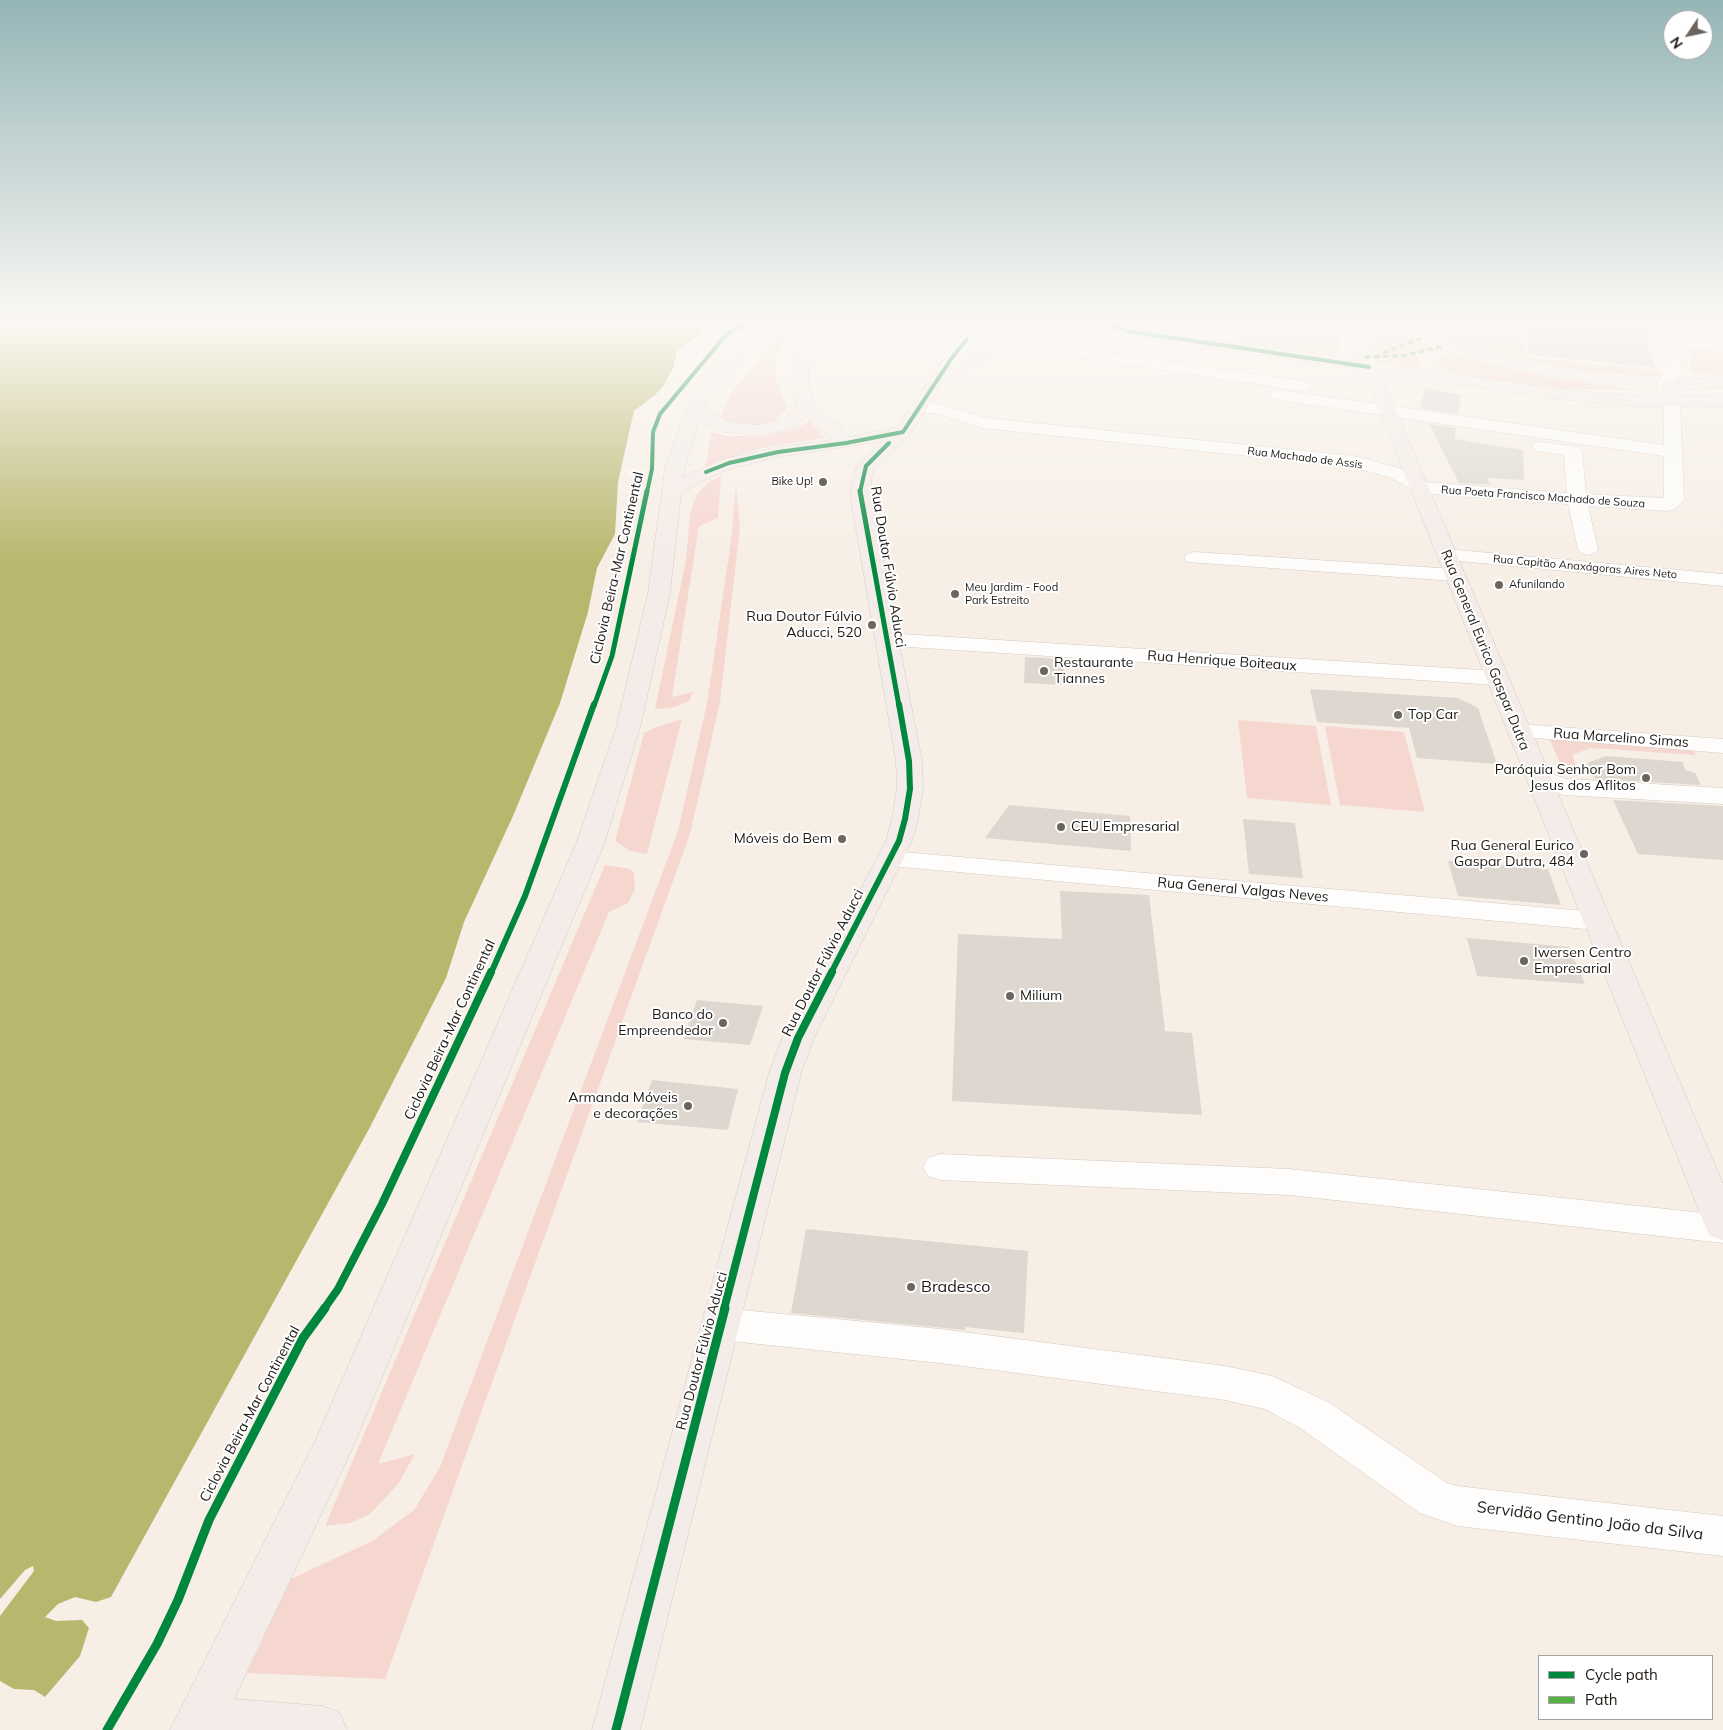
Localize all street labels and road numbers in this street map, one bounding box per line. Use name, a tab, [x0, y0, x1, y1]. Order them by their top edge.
street label: Rua Machado de Assis	[1247, 444, 1363, 472]
street label: Ciclovia Beira-Mar Continental	[587, 470, 647, 666]
street label: Rua Poeta Francisco Machado de Souza	[1441, 483, 1645, 511]
street label: Rua Doutor Fúlvio Aducci	[867, 485, 909, 649]
street label: Rua General Eurico Gaspar Dutra	[1437, 547, 1533, 753]
street label: Rua Capitão Anaxágoras Aires Neto	[1492, 552, 1678, 582]
street label: Rua Henrique Boiteaux	[1147, 647, 1297, 675]
street label: Rua Marcelino Simas	[1553, 725, 1689, 751]
street label: Rua General Valgas Neves	[1157, 874, 1329, 906]
street label: Rua Doutor Fúlvio Aducci	[778, 886, 868, 1040]
street label: Ciclovia Beira-Mar Continental	[401, 937, 499, 1123]
street label: Rua Doutor Fúlvio Aducci	[673, 1270, 731, 1432]
street label: Ciclovia Beira-Mar Continental	[196, 1323, 304, 1505]
street label: Servidão Gentino João da Silva	[1476, 1498, 1704, 1544]

